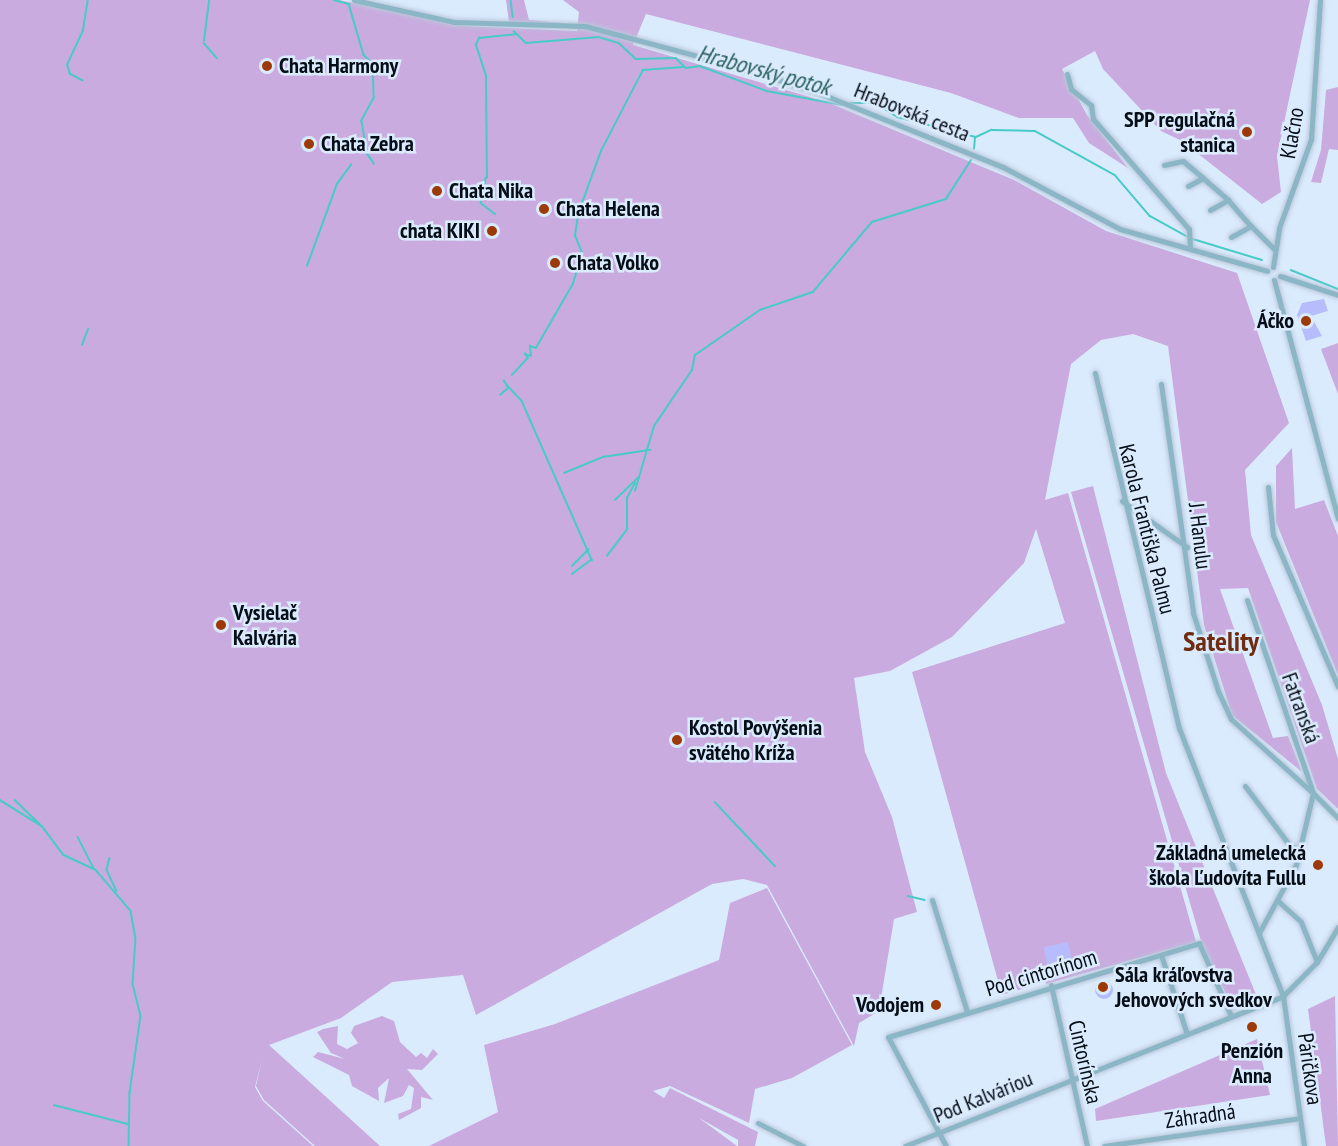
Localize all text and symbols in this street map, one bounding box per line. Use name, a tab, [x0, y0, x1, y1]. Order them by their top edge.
water label: Hrabovský potok	[694, 38, 834, 102]
place label: Chata Harmony	[279, 53, 398, 79]
marker: Chata Harmony	[260, 59, 274, 73]
street label: Hrabovská cesta	[850, 77, 974, 147]
street label: Klačno	[1275, 105, 1309, 161]
place label: SPP regulačná stanica	[1123, 106, 1235, 158]
marker: SPP regulačná stanica	[1240, 125, 1254, 139]
place label: Chata Zebra	[321, 131, 414, 157]
marker: Chata Zebra	[302, 137, 316, 151]
place label: Chata Nika	[449, 178, 533, 204]
marker: Chata Nika	[430, 184, 444, 198]
place label: Chata Helena	[556, 196, 660, 222]
marker: Chata Helena	[537, 202, 551, 216]
place label: chata KIKI	[400, 218, 480, 244]
marker: chata KIKI	[485, 224, 499, 238]
place label: Chata Volko	[567, 250, 659, 276]
marker: Chata Volko	[548, 256, 562, 270]
place label: Áčko	[1257, 308, 1294, 334]
marker: Áčko	[1299, 314, 1313, 328]
street label: Karola Františka Palmu	[1113, 441, 1181, 617]
street label: J. Hanulu	[1183, 500, 1217, 572]
place label: Vysielač Kalvária	[233, 599, 297, 650]
marker: Vysielač Kalvária	[214, 618, 228, 632]
district label: Satelity	[1183, 624, 1259, 658]
street label: Fatranská	[1276, 669, 1326, 747]
place label: Kostol Povýšenia svätého Kríža	[689, 714, 822, 766]
marker: Kostol Povýšenia svätého Kríža	[670, 733, 684, 747]
place label: Základná umelecká škola Ľudovíta Fullu	[1149, 839, 1306, 890]
marker: Základná umelecká škola Ľudovíta Fullu	[1311, 858, 1325, 872]
street label: Pod cintorínom	[982, 944, 1100, 1002]
place label: Sála kráľovstva Jehovových svedkov	[1115, 961, 1272, 1012]
marker: Sála kráľovstva Jehovových svedkov	[1096, 980, 1110, 994]
place label: Vodojem	[856, 992, 924, 1018]
marker: Vodojem	[929, 998, 943, 1012]
street label: Cintorínska	[1063, 1018, 1107, 1106]
marker: Penzión Anna	[1245, 1020, 1259, 1034]
street label: Páričkova	[1292, 1031, 1328, 1107]
place label: Penzión Anna	[1221, 1037, 1283, 1088]
street label: Pod Kalváriou	[930, 1065, 1036, 1129]
street label: Záhradná	[1163, 1098, 1237, 1134]

